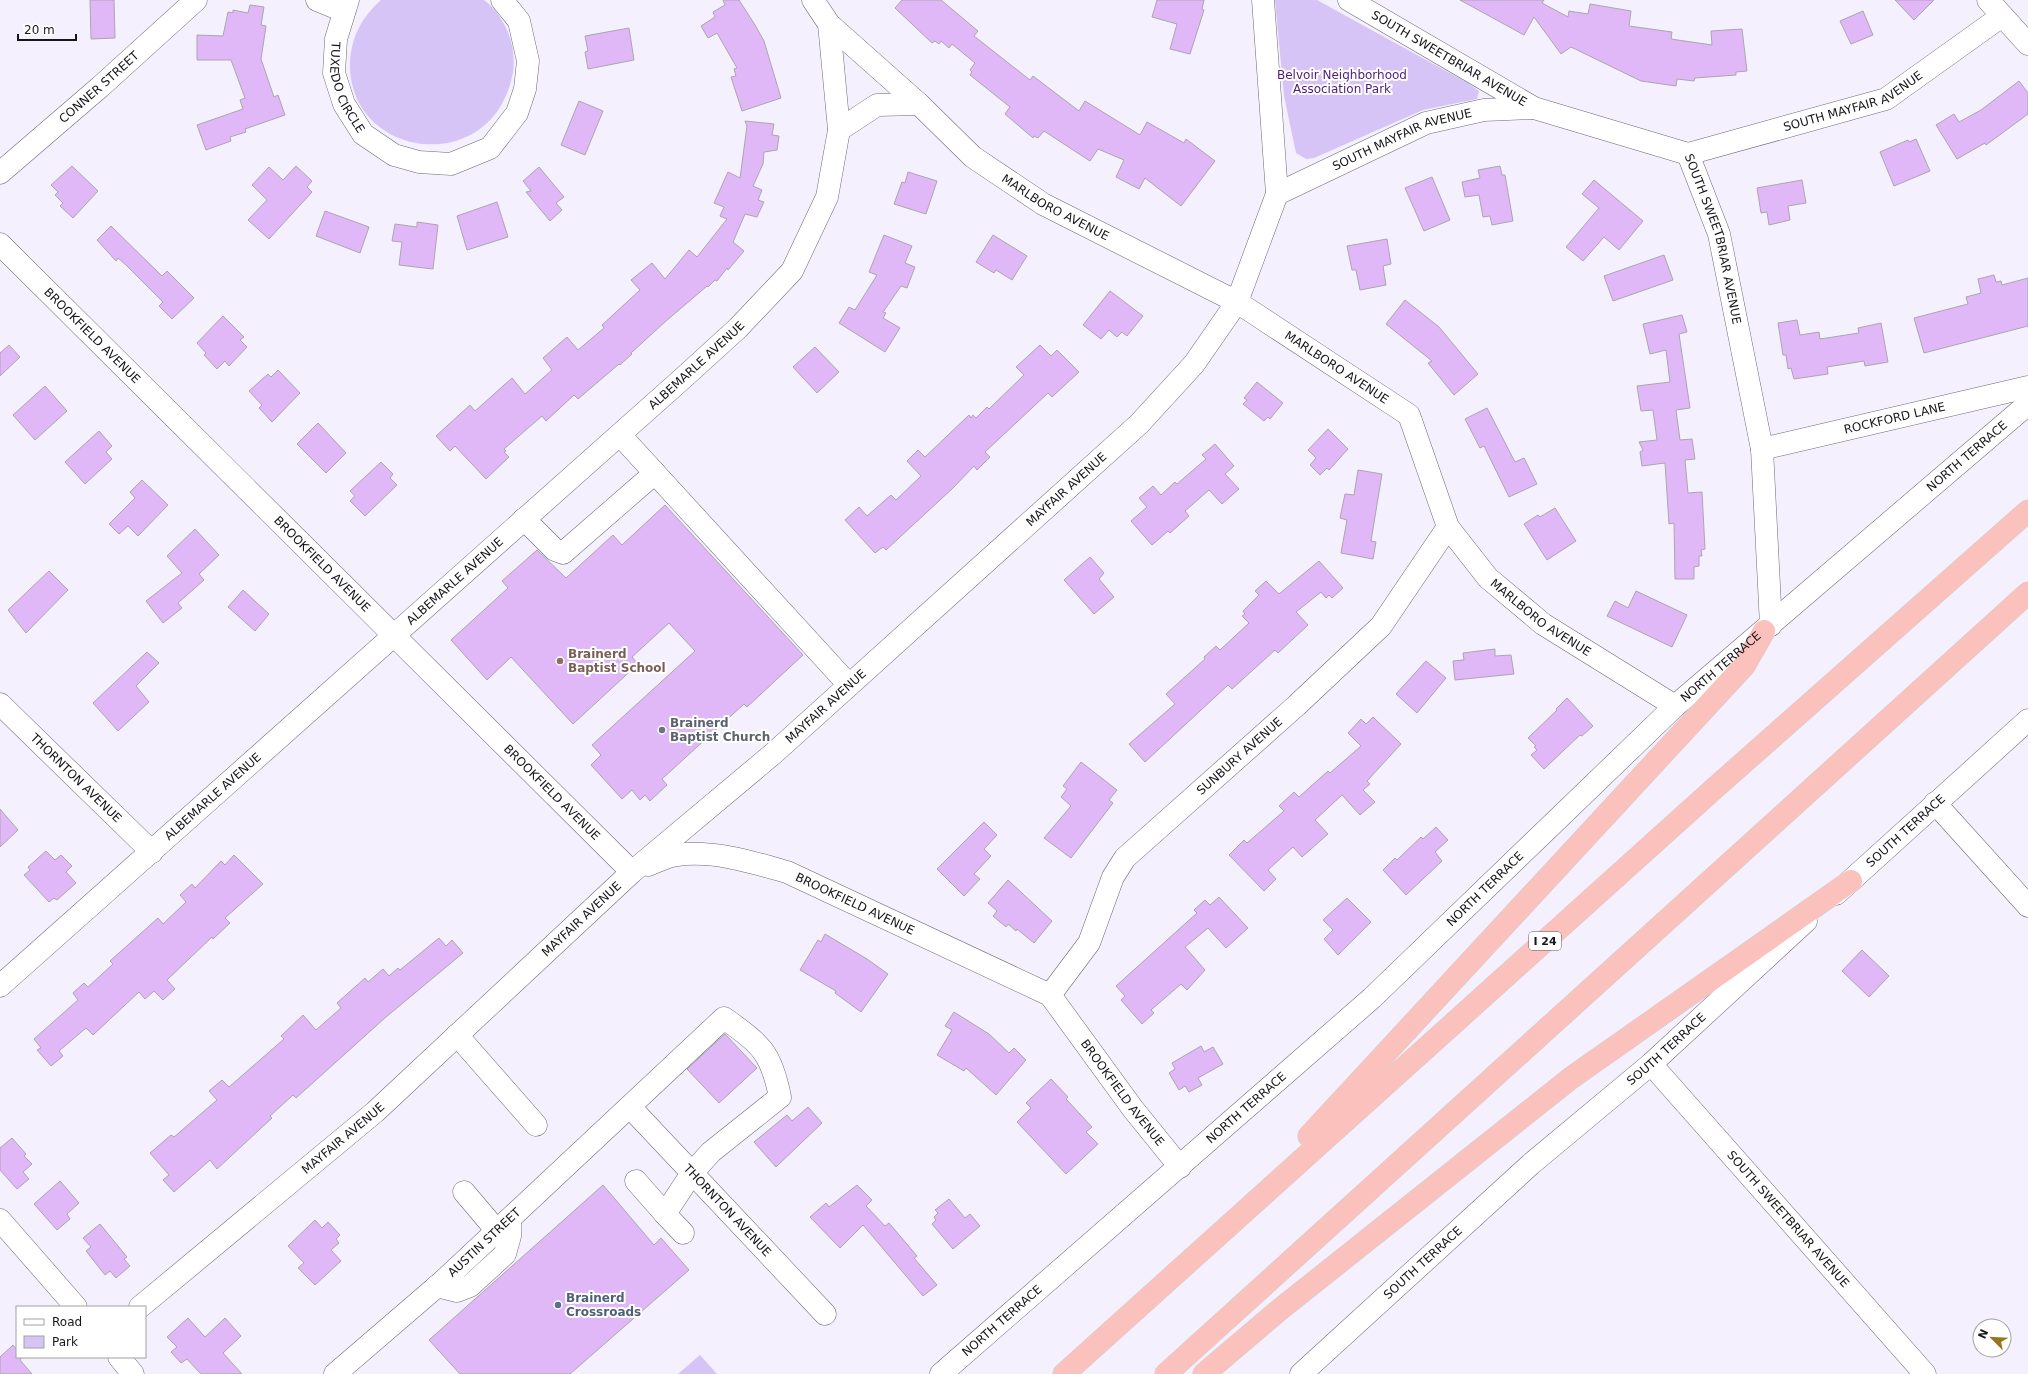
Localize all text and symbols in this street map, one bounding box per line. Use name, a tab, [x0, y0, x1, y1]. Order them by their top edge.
street label: SOUTH SWEETBRIAR AVENUE	[1369, 8, 1529, 109]
scale bar	[18, 16, 76, 42]
text: 20 m	[24, 23, 55, 37]
street label: TUXEDO CIRCLE	[327, 40, 368, 136]
street label: CONNER STREET	[56, 48, 142, 126]
park label: Belvoir Neighborhood Association Park	[1277, 68, 1407, 96]
street label: SOUTH MAYFAIR AVENUE	[1782, 68, 1925, 134]
street label: SOUTH MAYFAIR AVENUE	[1330, 106, 1473, 174]
street label: SOUTH SWEETBRIAR AVENUE	[1682, 152, 1744, 325]
street label: MARLBORO AVENUE	[999, 171, 1112, 243]
street label: BROOKFIELD AVENUE	[41, 285, 143, 386]
street label: ALBEMARLE AVENUE	[646, 318, 748, 412]
street label: MARLBORO AVENUE	[1282, 328, 1391, 407]
street label: ROCKFORD LANE	[1842, 400, 1946, 437]
street label: NORTH TERRACE	[1924, 418, 2010, 494]
street label: MAYFAIR AVENUE	[1023, 450, 1110, 529]
street label: BROOKFIELD AVENUE	[271, 513, 373, 615]
street label: ALBEMARLE AVENUE	[404, 535, 506, 628]
street label: MARLBORO AVENUE	[1488, 576, 1593, 659]
street label: NORTH TERRACE	[1678, 629, 1764, 705]
place label: Brainerd Baptist School	[568, 647, 666, 675]
marker: Brainerd Baptist School	[555, 656, 565, 666]
street label: MAYFAIR AVENUE	[783, 667, 869, 746]
street label: SUNBURY AVENUE	[1194, 714, 1285, 798]
place label: Brainerd Baptist Church	[670, 716, 770, 744]
marker: Brainerd Baptist Church	[657, 725, 667, 735]
street label: THORNTON AVENUE	[27, 730, 124, 825]
street label: BROOKFIELD AVENUE	[501, 742, 603, 843]
street label: ALBEMARLE AVENUE	[162, 750, 264, 843]
street label: SOUTH TERRACE	[1863, 792, 1948, 870]
street label: NORTH TERRACE	[1444, 849, 1526, 929]
street label: BROOKFIELD AVENUE	[793, 870, 917, 938]
street label: MAYFAIR AVENUE	[539, 879, 624, 959]
road number: I 24	[1529, 932, 1561, 950]
street label: SOUTH TERRACE	[1624, 1010, 1709, 1088]
street label: BROOKFIELD AVENUE	[1078, 1037, 1167, 1149]
street label: NORTH TERRACE	[1203, 1069, 1289, 1146]
street label: MAYFAIR AVENUE	[299, 1100, 387, 1177]
street label: SOUTH SWEETBRIAR AVENUE	[1724, 1148, 1852, 1290]
street label: THORNTON AVENUE	[680, 1161, 774, 1259]
street label: AUSTIN STREET	[445, 1205, 524, 1280]
street label: SOUTH TERRACE	[1381, 1223, 1465, 1302]
street label: NORTH TERRACE	[959, 1282, 1045, 1359]
place label: Brainerd Crossroads	[566, 1291, 641, 1319]
marker: Brainerd Crossroads	[553, 1300, 563, 1310]
legend	[16, 1306, 146, 1358]
text: Road	[52, 1315, 82, 1329]
north arrow	[1972, 1318, 2012, 1358]
text: N	[1976, 1327, 1991, 1341]
text: Park	[52, 1335, 78, 1349]

